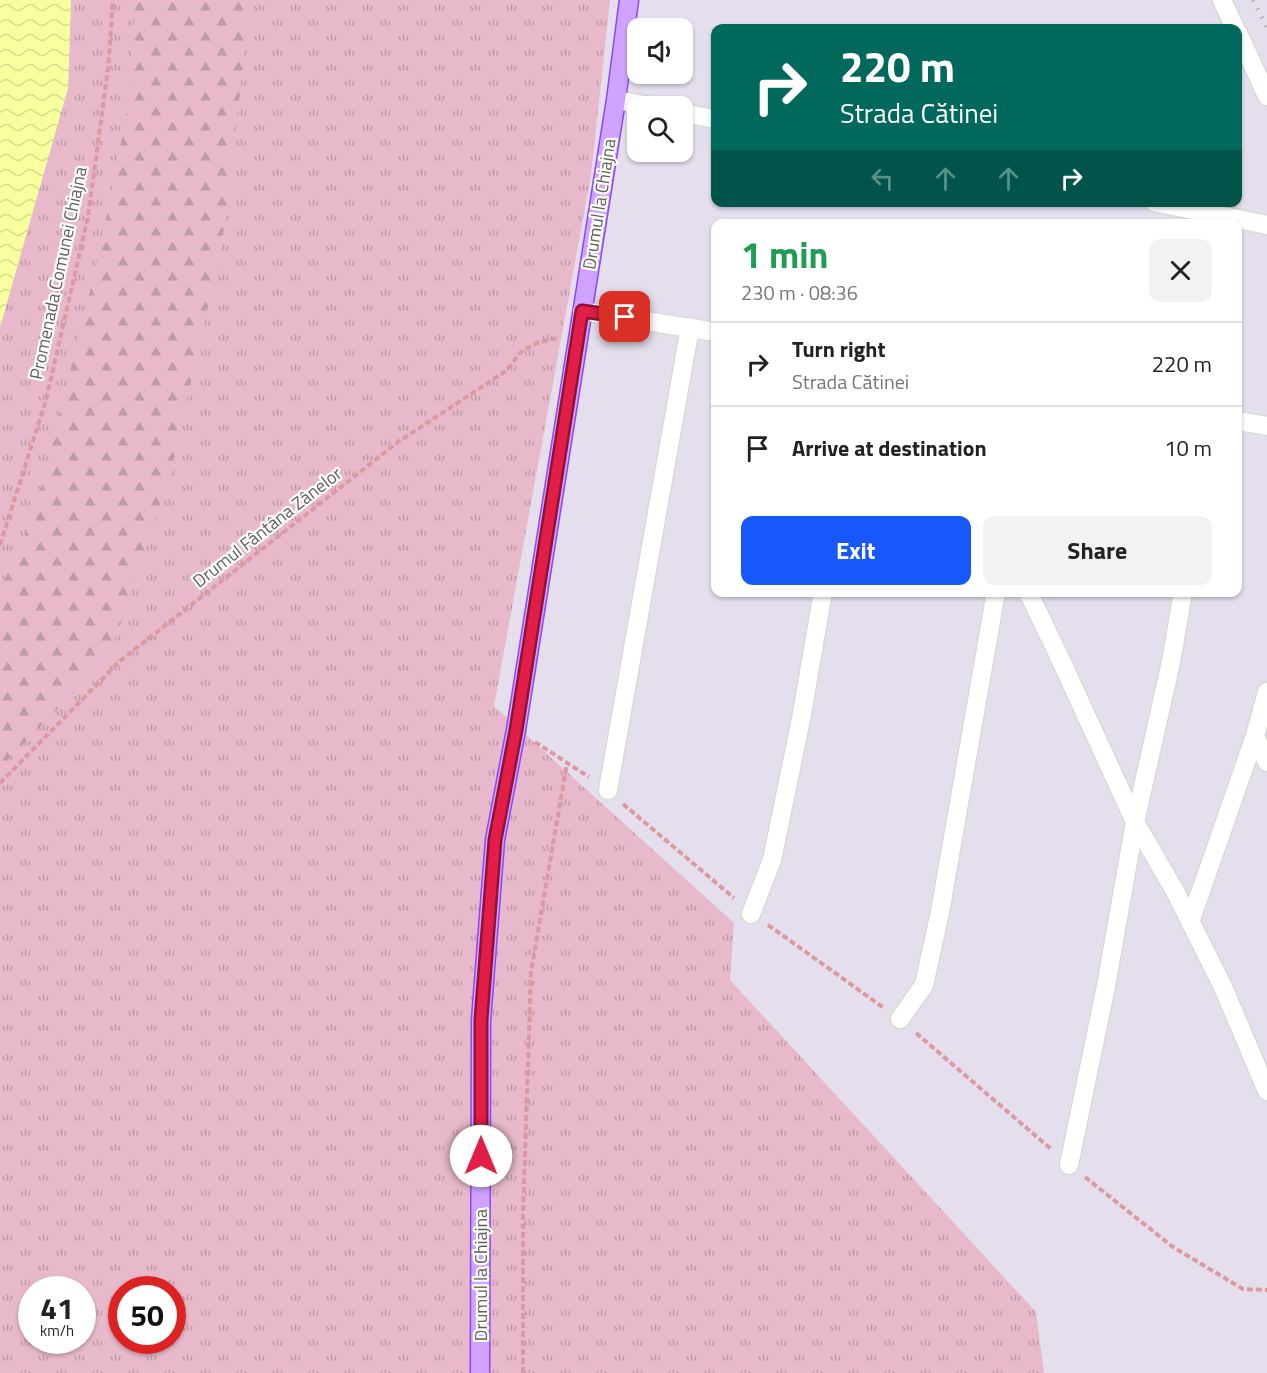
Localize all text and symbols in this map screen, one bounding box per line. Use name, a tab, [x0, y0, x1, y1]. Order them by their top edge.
map controls	[627, 18, 693, 162]
button: sound	[627, 18, 693, 84]
text: 220 m	[840, 34, 955, 98]
icon: right	[741, 48, 819, 126]
text: Strada Cătinei	[840, 92, 998, 133]
button: search	[627, 96, 693, 162]
street label: Drumul la Chiajna	[575, 137, 623, 271]
icon: left	[866, 162, 899, 195]
icon: ahead	[929, 162, 962, 195]
icon: ahead	[992, 162, 1025, 195]
icon: right	[1055, 162, 1088, 195]
street label: Promenada Comunei Chiajna	[22, 164, 94, 382]
text: 1 min	[741, 227, 828, 282]
button: close	[1149, 239, 1212, 302]
text: 230 m · 08:36	[741, 277, 858, 308]
pin	[599, 291, 650, 342]
icon: arrive	[608, 300, 641, 333]
text: Turn right	[792, 332, 886, 366]
text: 220 m	[1152, 347, 1212, 381]
icon: right	[741, 348, 774, 381]
text: Strada Cătinei	[792, 366, 909, 397]
text: Arrive at destination	[792, 431, 987, 465]
text: 10 m	[1164, 431, 1212, 465]
icon: arrive	[741, 432, 774, 465]
street label: Drumul Fântâna Zânelor	[187, 460, 347, 594]
button: Exit	[741, 516, 971, 585]
button: Share	[983, 516, 1212, 585]
position arrow	[449, 1124, 513, 1188]
street label: Drumul la Chiajna	[467, 1209, 494, 1341]
speed limit sign: 50	[108, 1276, 186, 1354]
text: 41	[40, 1285, 74, 1331]
text: km/h	[40, 1319, 74, 1342]

